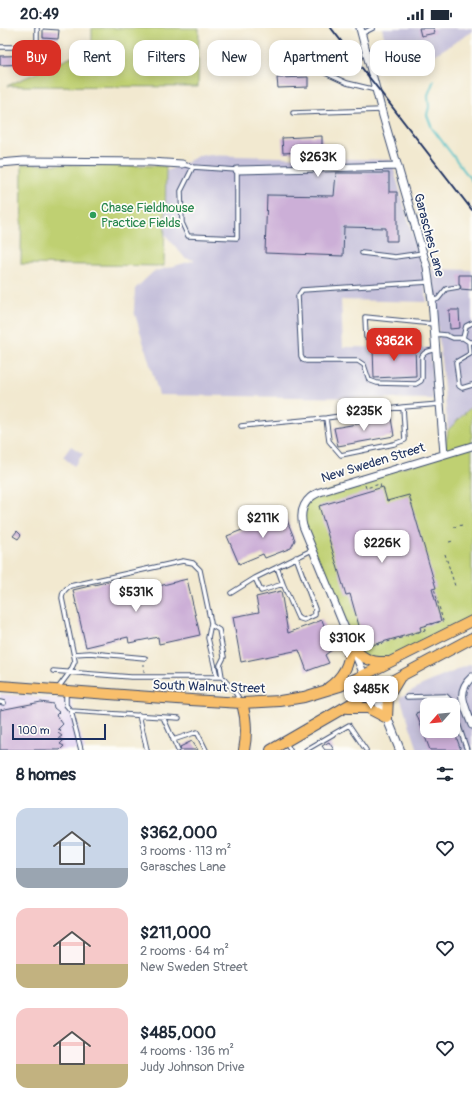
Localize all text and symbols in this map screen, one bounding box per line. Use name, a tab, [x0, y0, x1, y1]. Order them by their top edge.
text: 20:49	[20, 5, 59, 24]
chip: Buy	[12, 40, 61, 76]
chip: Rent	[69, 40, 125, 76]
chip: Filters	[133, 40, 199, 76]
chip: New	[207, 40, 261, 76]
chip: Apartment	[269, 40, 362, 76]
chip: House	[370, 40, 435, 76]
pin: $263K	[290, 144, 346, 178]
text: $263K	[300, 149, 336, 165]
street label: Garasches Lane	[410, 192, 448, 279]
place label: Chase Fieldhouse Practice Fields	[101, 200, 195, 231]
marker: Chase Fieldhouse Practice Fields	[88, 210, 98, 220]
pin: $362K	[366, 328, 422, 362]
text: $362K	[376, 333, 412, 349]
pin: $235K	[336, 398, 392, 432]
text: $235K	[346, 403, 382, 419]
street label: New Sweden Street	[319, 439, 428, 486]
pin: $211K	[235, 505, 291, 539]
text: $211K	[247, 510, 279, 526]
pin: $226K	[354, 530, 410, 564]
text: $226K	[364, 535, 401, 551]
pin: $531K	[108, 579, 164, 613]
text: $531K	[119, 584, 153, 600]
pin: $310K	[319, 625, 375, 659]
text: $310K	[329, 630, 365, 646]
pin: $485K	[343, 676, 399, 710]
street label: South Walnut Street	[152, 677, 266, 697]
text: $485K	[353, 681, 389, 697]
north arrow	[420, 698, 460, 738]
map controls	[420, 698, 460, 738]
scale bar	[12, 722, 106, 741]
text: 100 m	[18, 724, 49, 737]
icon: filters	[434, 763, 456, 785]
text: 8 homes	[16, 764, 76, 785]
text: $362,000	[140, 822, 217, 843]
icon: home	[48, 824, 96, 872]
icon: heart	[434, 837, 456, 859]
text: 3 rooms · 113 m²	[140, 843, 231, 859]
text: Garasches Lane	[140, 859, 226, 875]
text: $211,000	[140, 922, 211, 943]
icon: home	[48, 924, 96, 972]
icon: heart	[434, 937, 456, 959]
text: 2 rooms · 64 m²	[140, 943, 229, 959]
text: New Sweden Street	[140, 959, 248, 975]
text: $485,000	[140, 1022, 216, 1043]
icon: home	[48, 1024, 96, 1072]
icon: heart	[434, 1037, 456, 1059]
text: 4 rooms · 136 m²	[140, 1043, 234, 1059]
text: Judy Johnson Drive	[140, 1059, 244, 1075]

